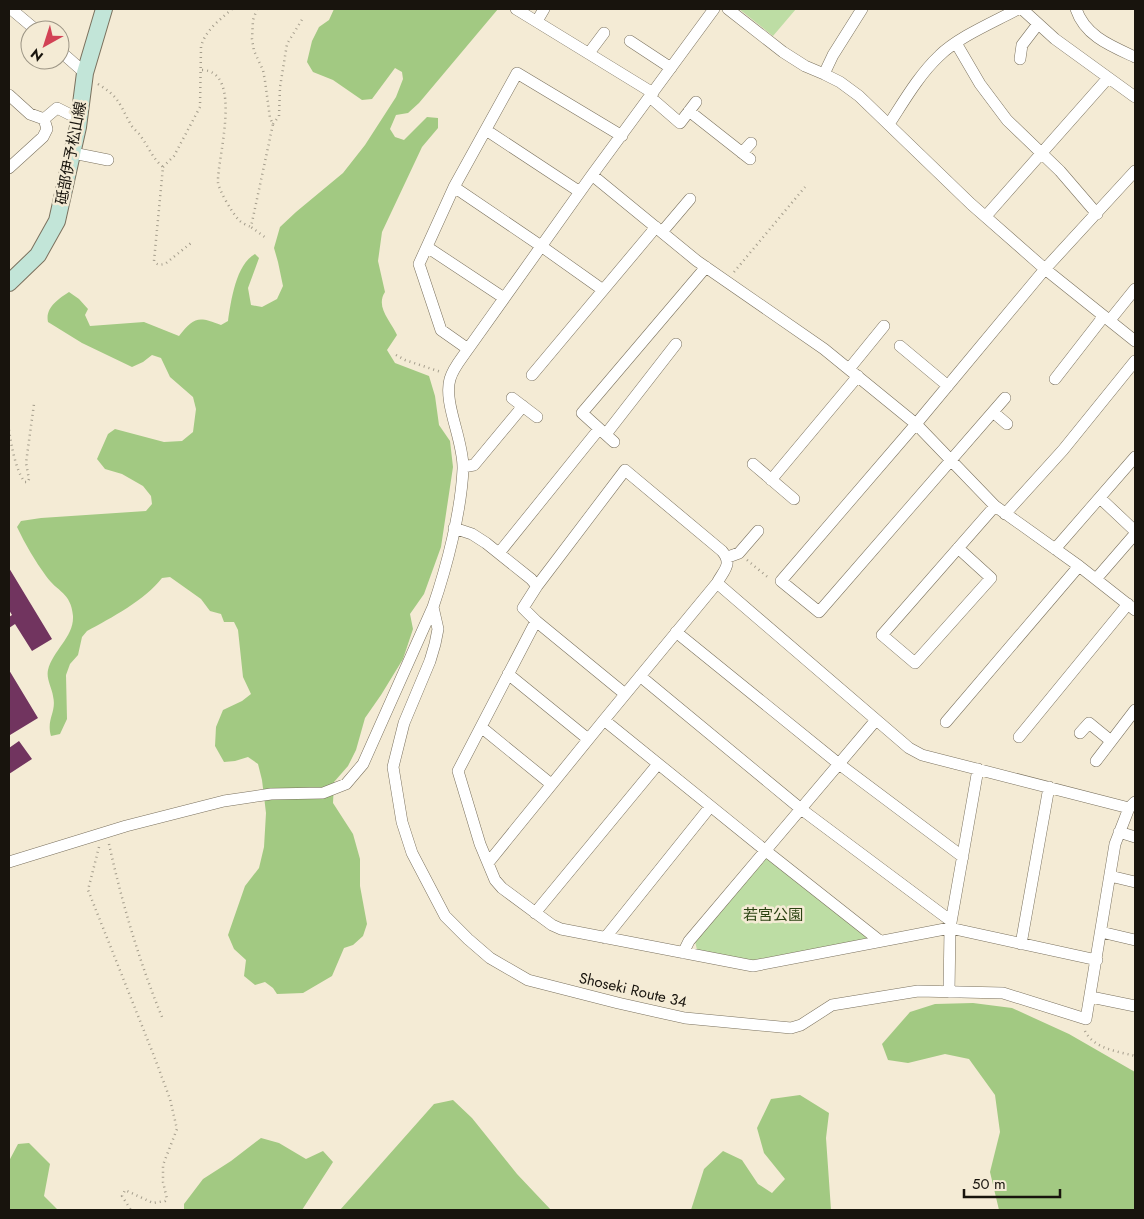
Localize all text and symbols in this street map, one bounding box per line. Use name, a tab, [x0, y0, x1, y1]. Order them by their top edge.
north arrow	[20, 20, 70, 70]
text: N	[26, 44, 47, 66]
street label: 砥部伊予松山線	[50, 99, 92, 207]
park label: 若宮公園	[743, 904, 803, 926]
street label: Shoseki Route 34	[577, 967, 689, 1013]
scale bar	[964, 1166, 1060, 1198]
text: 50 m	[972, 1173, 1006, 1195]

